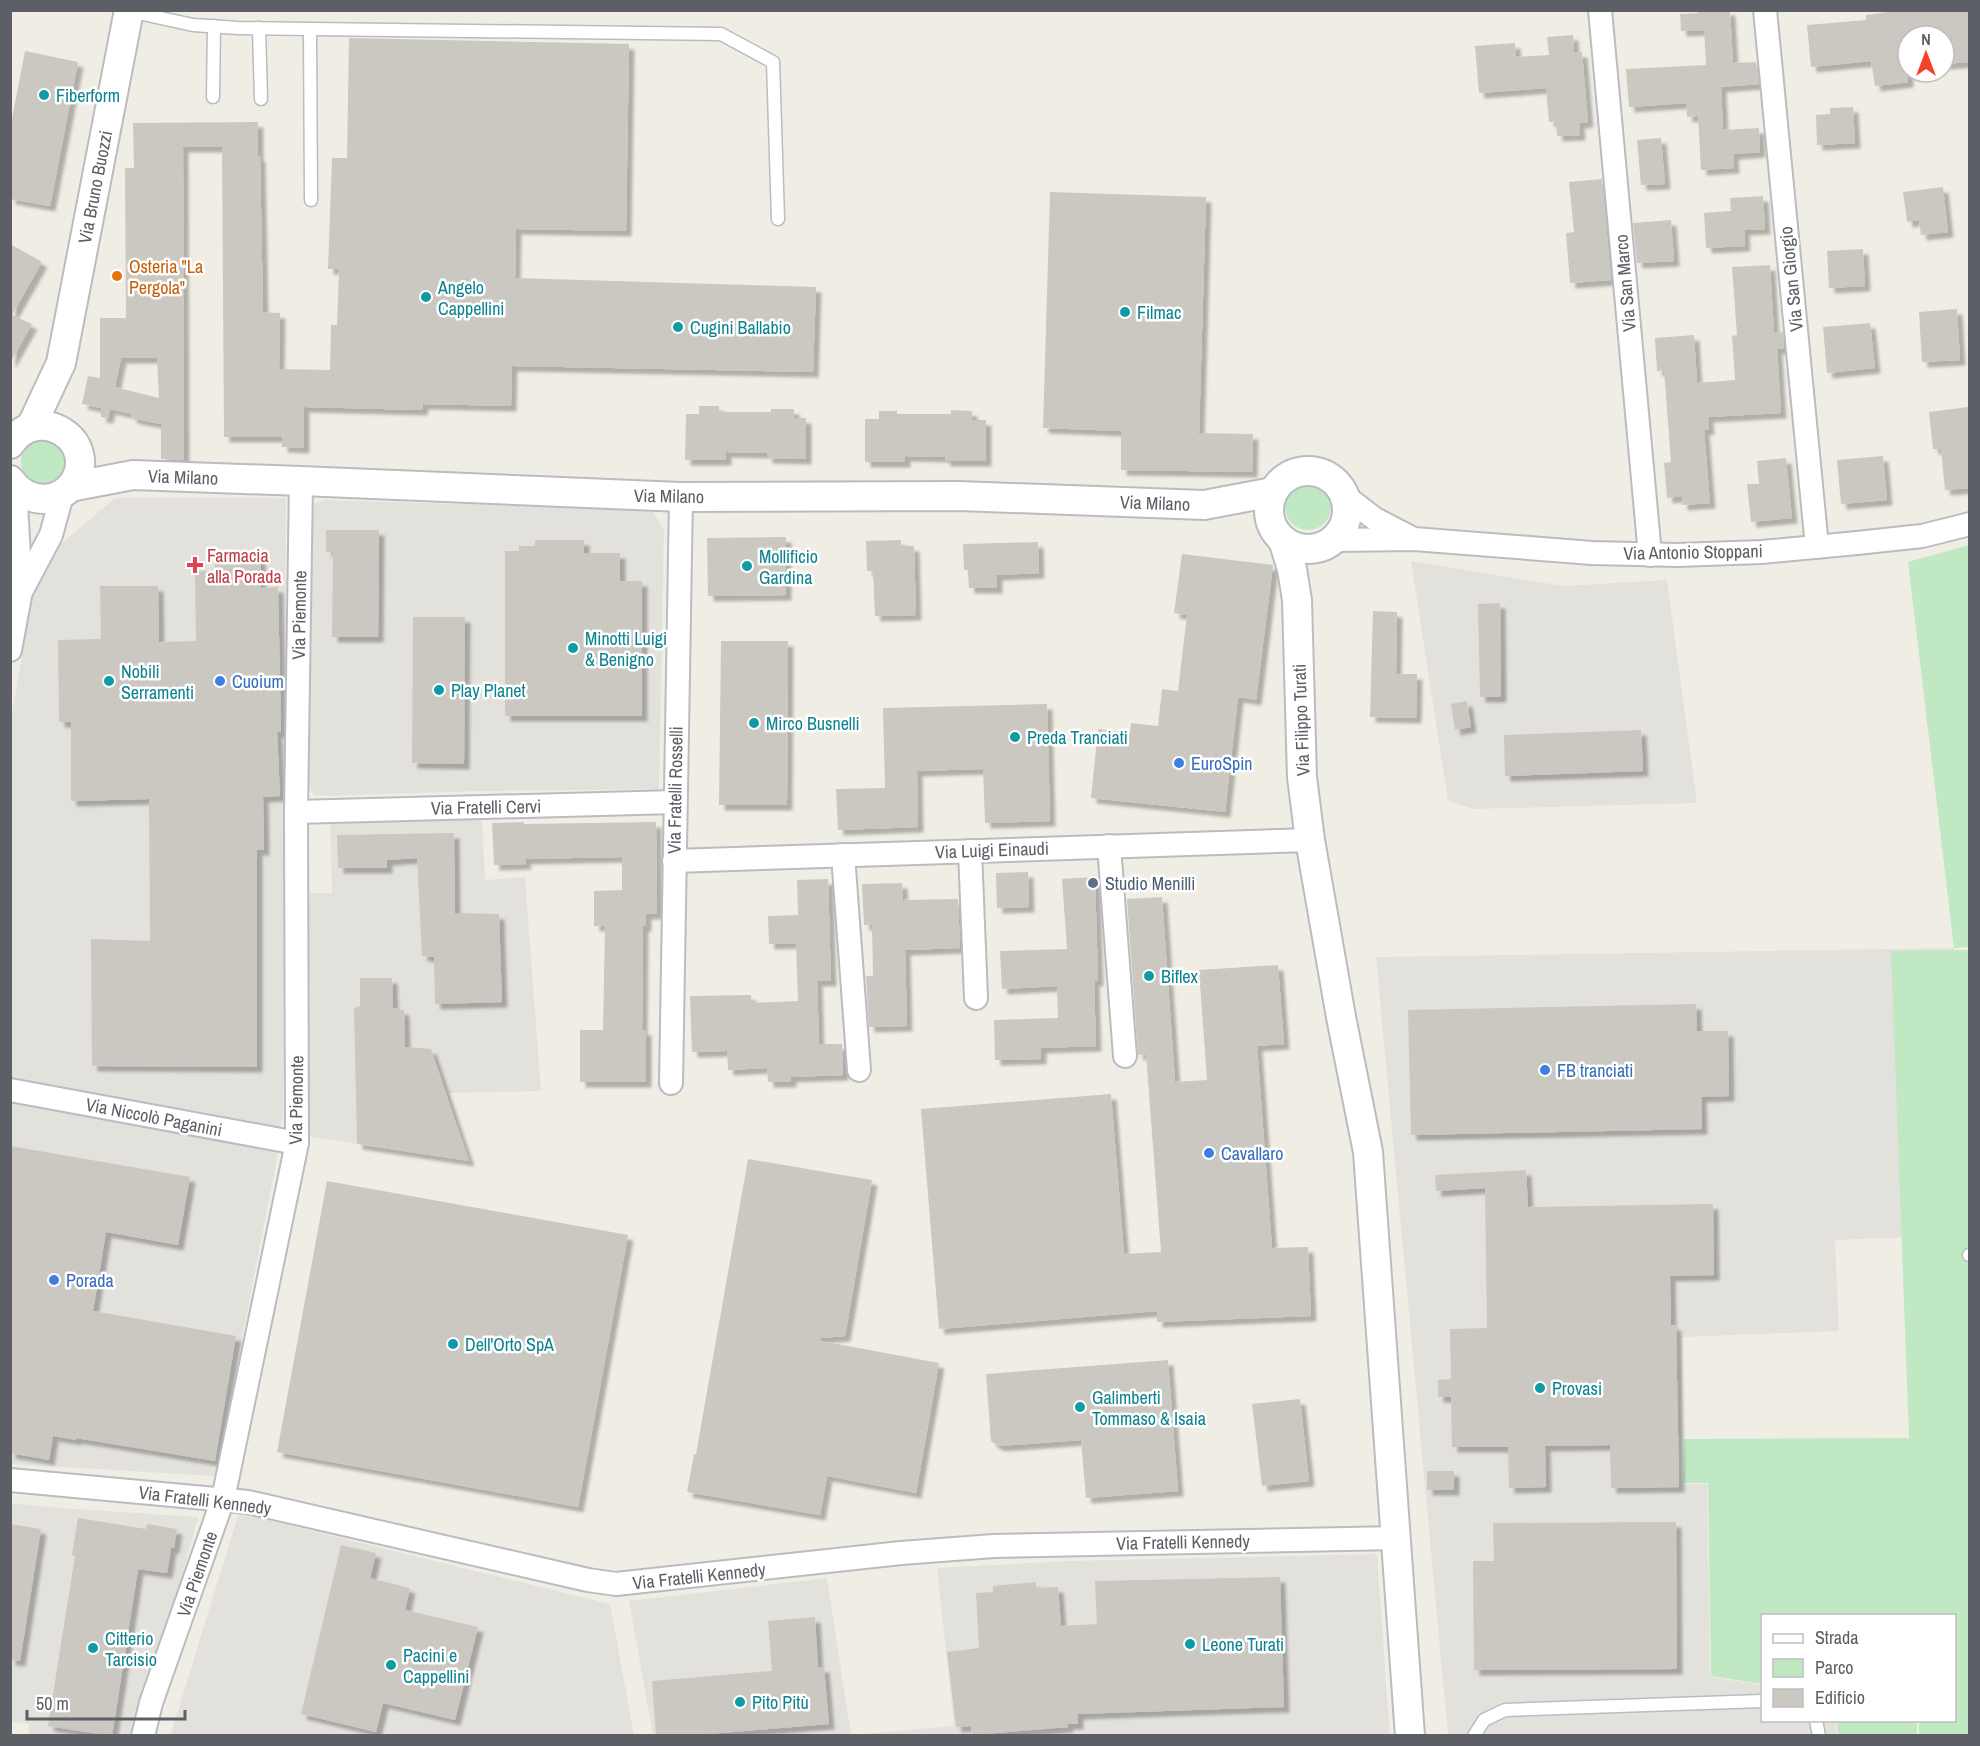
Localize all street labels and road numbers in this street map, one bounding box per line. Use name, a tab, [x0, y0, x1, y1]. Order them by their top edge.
street label: Via Bruno Buozzi	[72, 128, 118, 246]
street label: Via San Giorgio	[1773, 225, 1809, 333]
street label: Via San Marco	[1608, 233, 1642, 333]
street label: Via Milano	[147, 463, 219, 491]
street label: Via Milano	[634, 483, 704, 509]
street label: Via Milano	[1119, 489, 1191, 517]
street label: Via Antonio Stoppani	[1623, 538, 1763, 566]
street label: Via Piemonte	[286, 570, 312, 660]
street label: Via Filippo Turati	[1287, 663, 1315, 777]
street label: Via Fratelli Rosselli	[661, 726, 689, 854]
street label: Via Fratelli Cervi	[431, 794, 541, 820]
street label: Via Luigi Einaudi	[935, 836, 1049, 864]
street label: Via Piemonte	[283, 1055, 309, 1145]
street label: Via Niccolò Paganini	[84, 1092, 224, 1142]
street label: Via Fratelli Kennedy	[137, 1479, 273, 1521]
street label: Via Piemonte	[171, 1528, 223, 1620]
street label: Via Fratelli Kennedy	[1116, 1528, 1251, 1556]
street label: Via Fratelli Kennedy	[631, 1557, 767, 1595]

